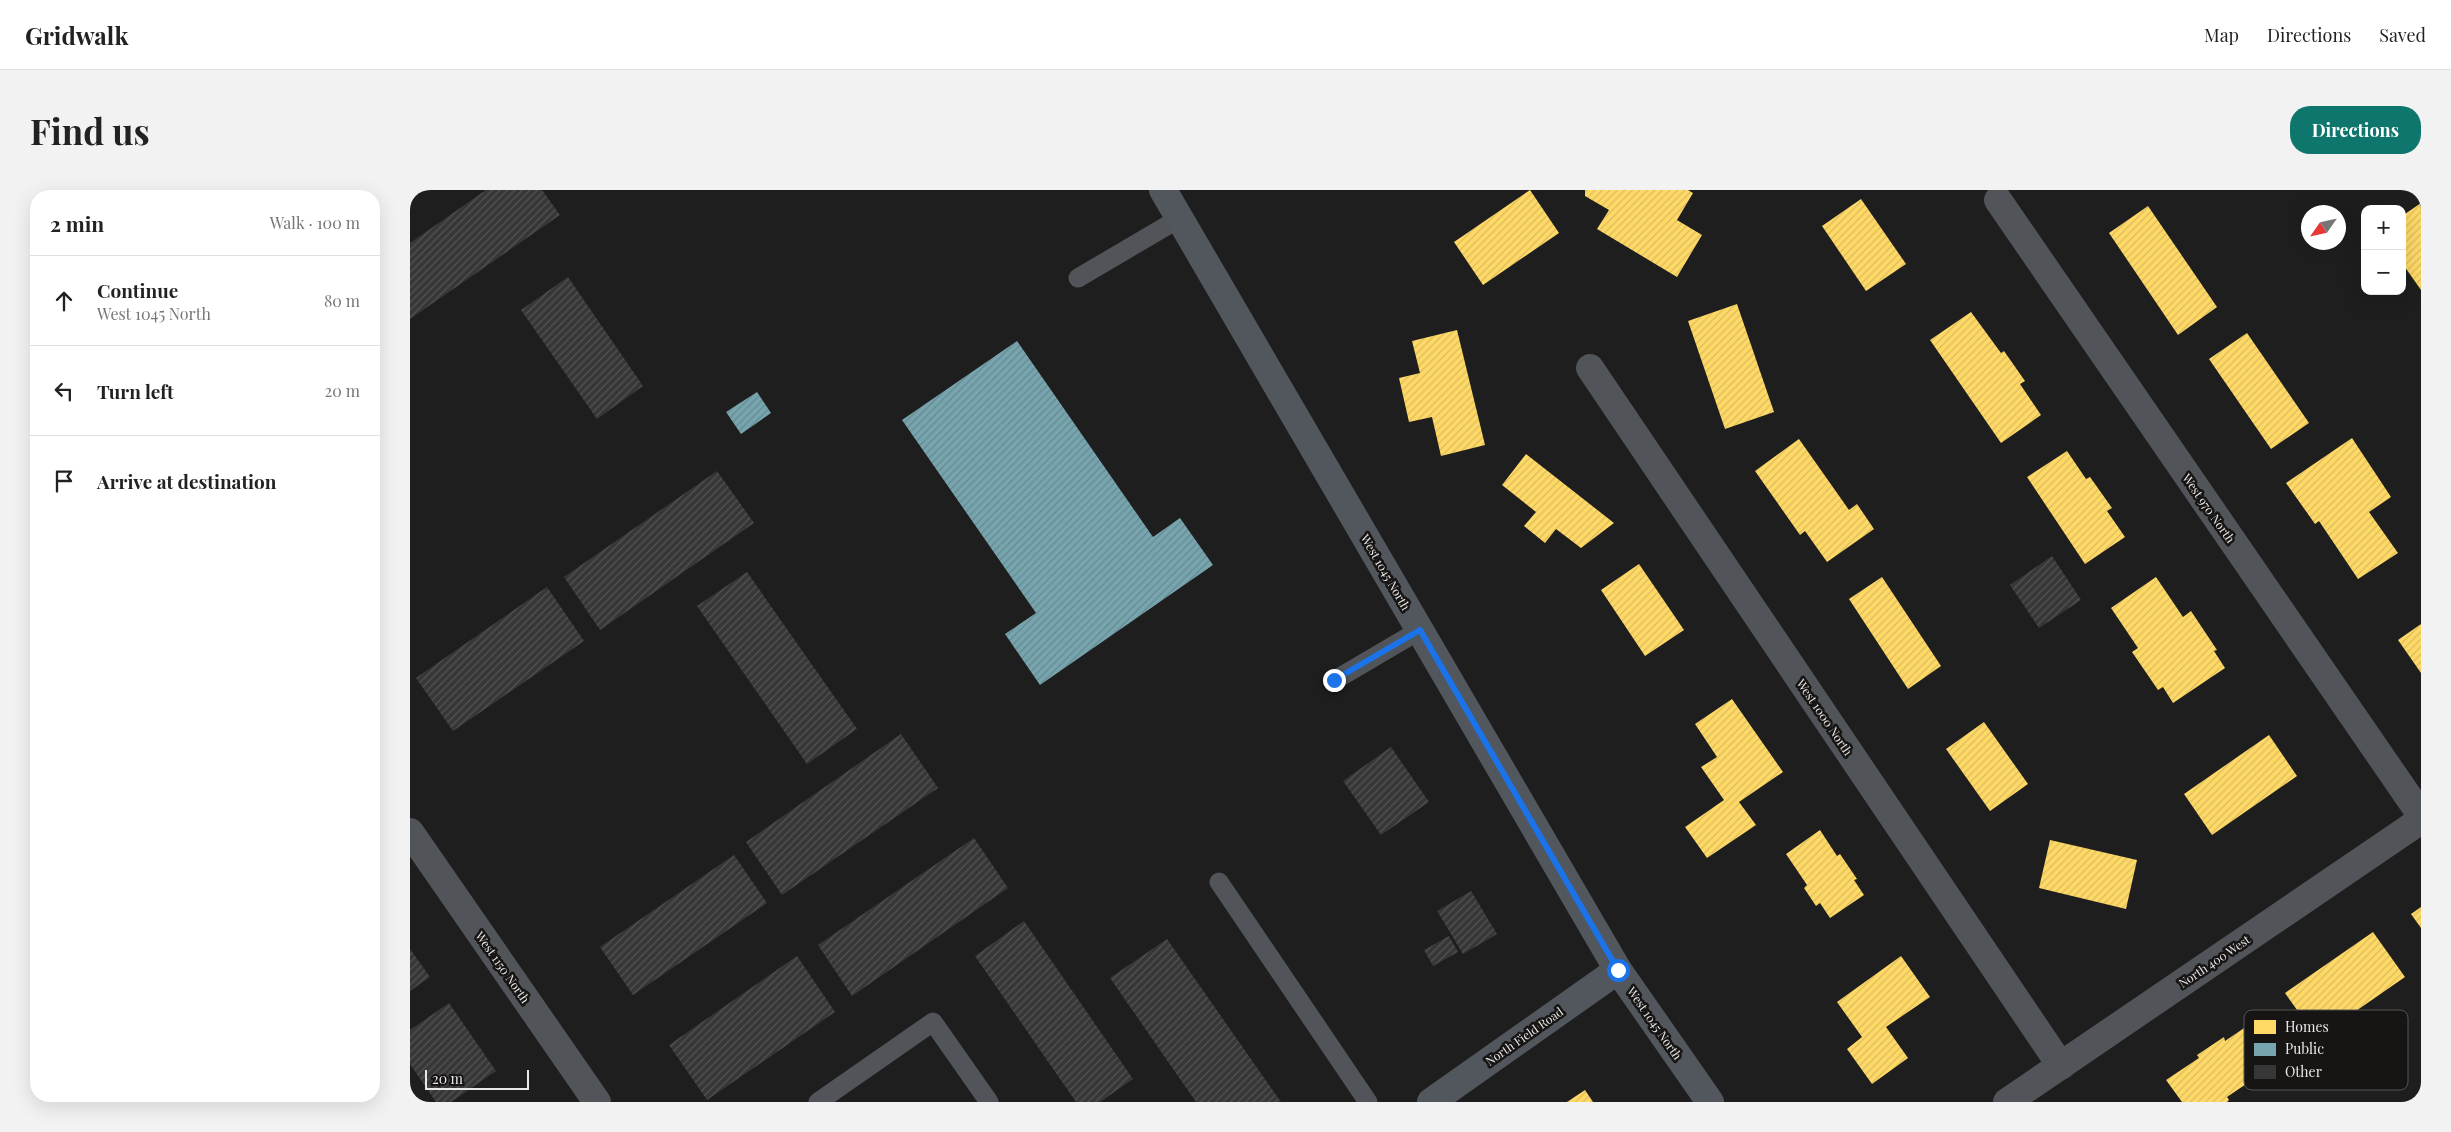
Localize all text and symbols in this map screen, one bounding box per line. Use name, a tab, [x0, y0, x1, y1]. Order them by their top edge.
text: Gridwalk	[25, 19, 128, 51]
text: Map	[2204, 23, 2239, 47]
text: Directions	[2267, 23, 2351, 47]
text: Saved	[2379, 23, 2426, 47]
button: Directions	[2290, 106, 2421, 154]
text: Find us	[30, 107, 150, 154]
north arrow	[2301, 205, 2346, 250]
map controls	[2361, 205, 2406, 295]
button: +	[2361, 205, 2406, 250]
text: 2 min	[50, 209, 104, 237]
text: Walk · 100 m	[270, 212, 360, 233]
button: −	[2361, 250, 2406, 295]
text: Continue	[97, 277, 178, 303]
icon: ahead	[50, 287, 78, 315]
text: 80 m	[324, 290, 360, 311]
text: West 1045 North	[97, 303, 211, 324]
icon: left	[50, 377, 78, 405]
text: Turn left	[97, 378, 174, 404]
text: 20 m	[325, 380, 360, 401]
icon: arrive	[50, 467, 78, 495]
text: Arrive at destination	[97, 468, 277, 494]
street label: West 970 North	[2179, 469, 2239, 546]
street label: West 1045 North	[1357, 530, 1414, 613]
route end	[1323, 669, 1346, 692]
street label: West 1000 North	[1793, 675, 1857, 758]
street label: West 1150 North	[472, 927, 534, 1006]
street label: North 400 West	[2175, 931, 2253, 991]
route start	[1607, 959, 1630, 982]
street label: West 1045 North	[1623, 983, 1686, 1063]
street label: North Field Road	[1482, 1003, 1566, 1069]
legend	[2244, 1010, 2408, 1090]
text: Homes	[2285, 1017, 2329, 1036]
text: Public	[2285, 1039, 2324, 1058]
text: Other	[2285, 1062, 2323, 1081]
scale bar	[425, 1067, 529, 1090]
text: 20 m	[432, 1069, 463, 1088]

